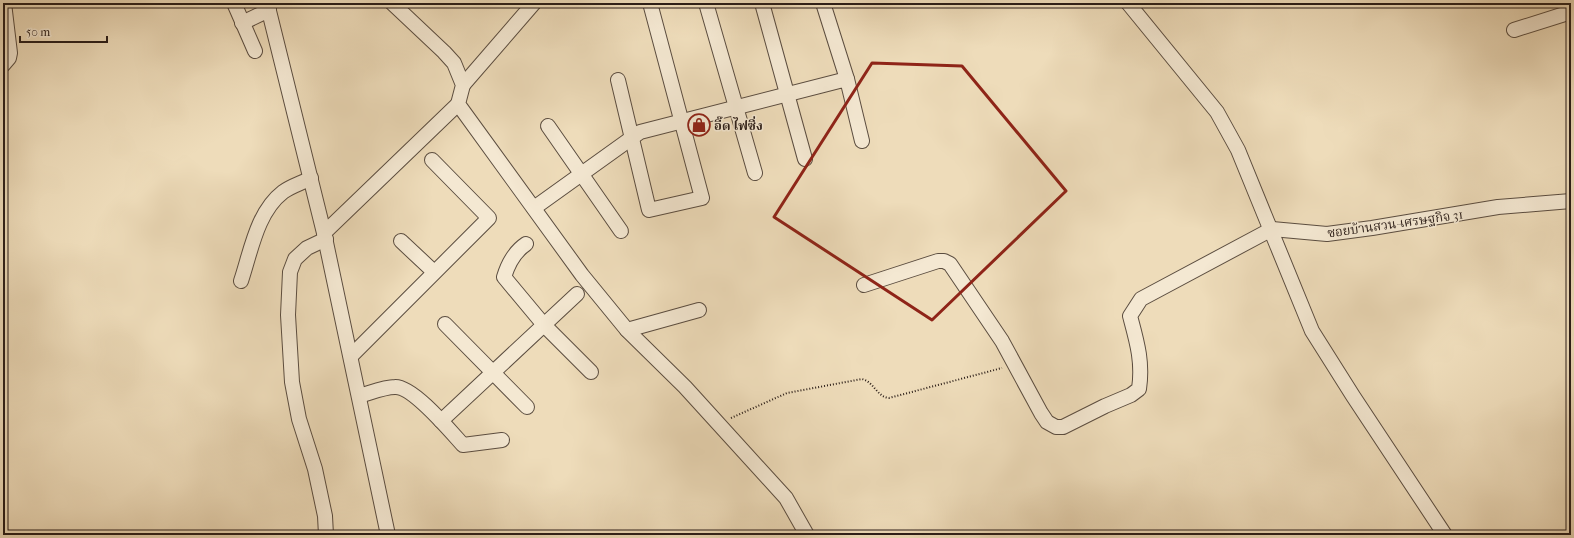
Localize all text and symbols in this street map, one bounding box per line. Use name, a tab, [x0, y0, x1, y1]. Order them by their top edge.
scale bar	[20, 18, 107, 44]
text: 50 m	[26, 25, 50, 39]
shop icon: อี๊ด ไฟซิ่ง	[686, 112, 712, 138]
place label: อี๊ด ไฟซิ่ง	[714, 116, 763, 133]
street label: ซอยบ้านสวน-เศรษฐกิจ 31	[1326, 207, 1464, 240]

